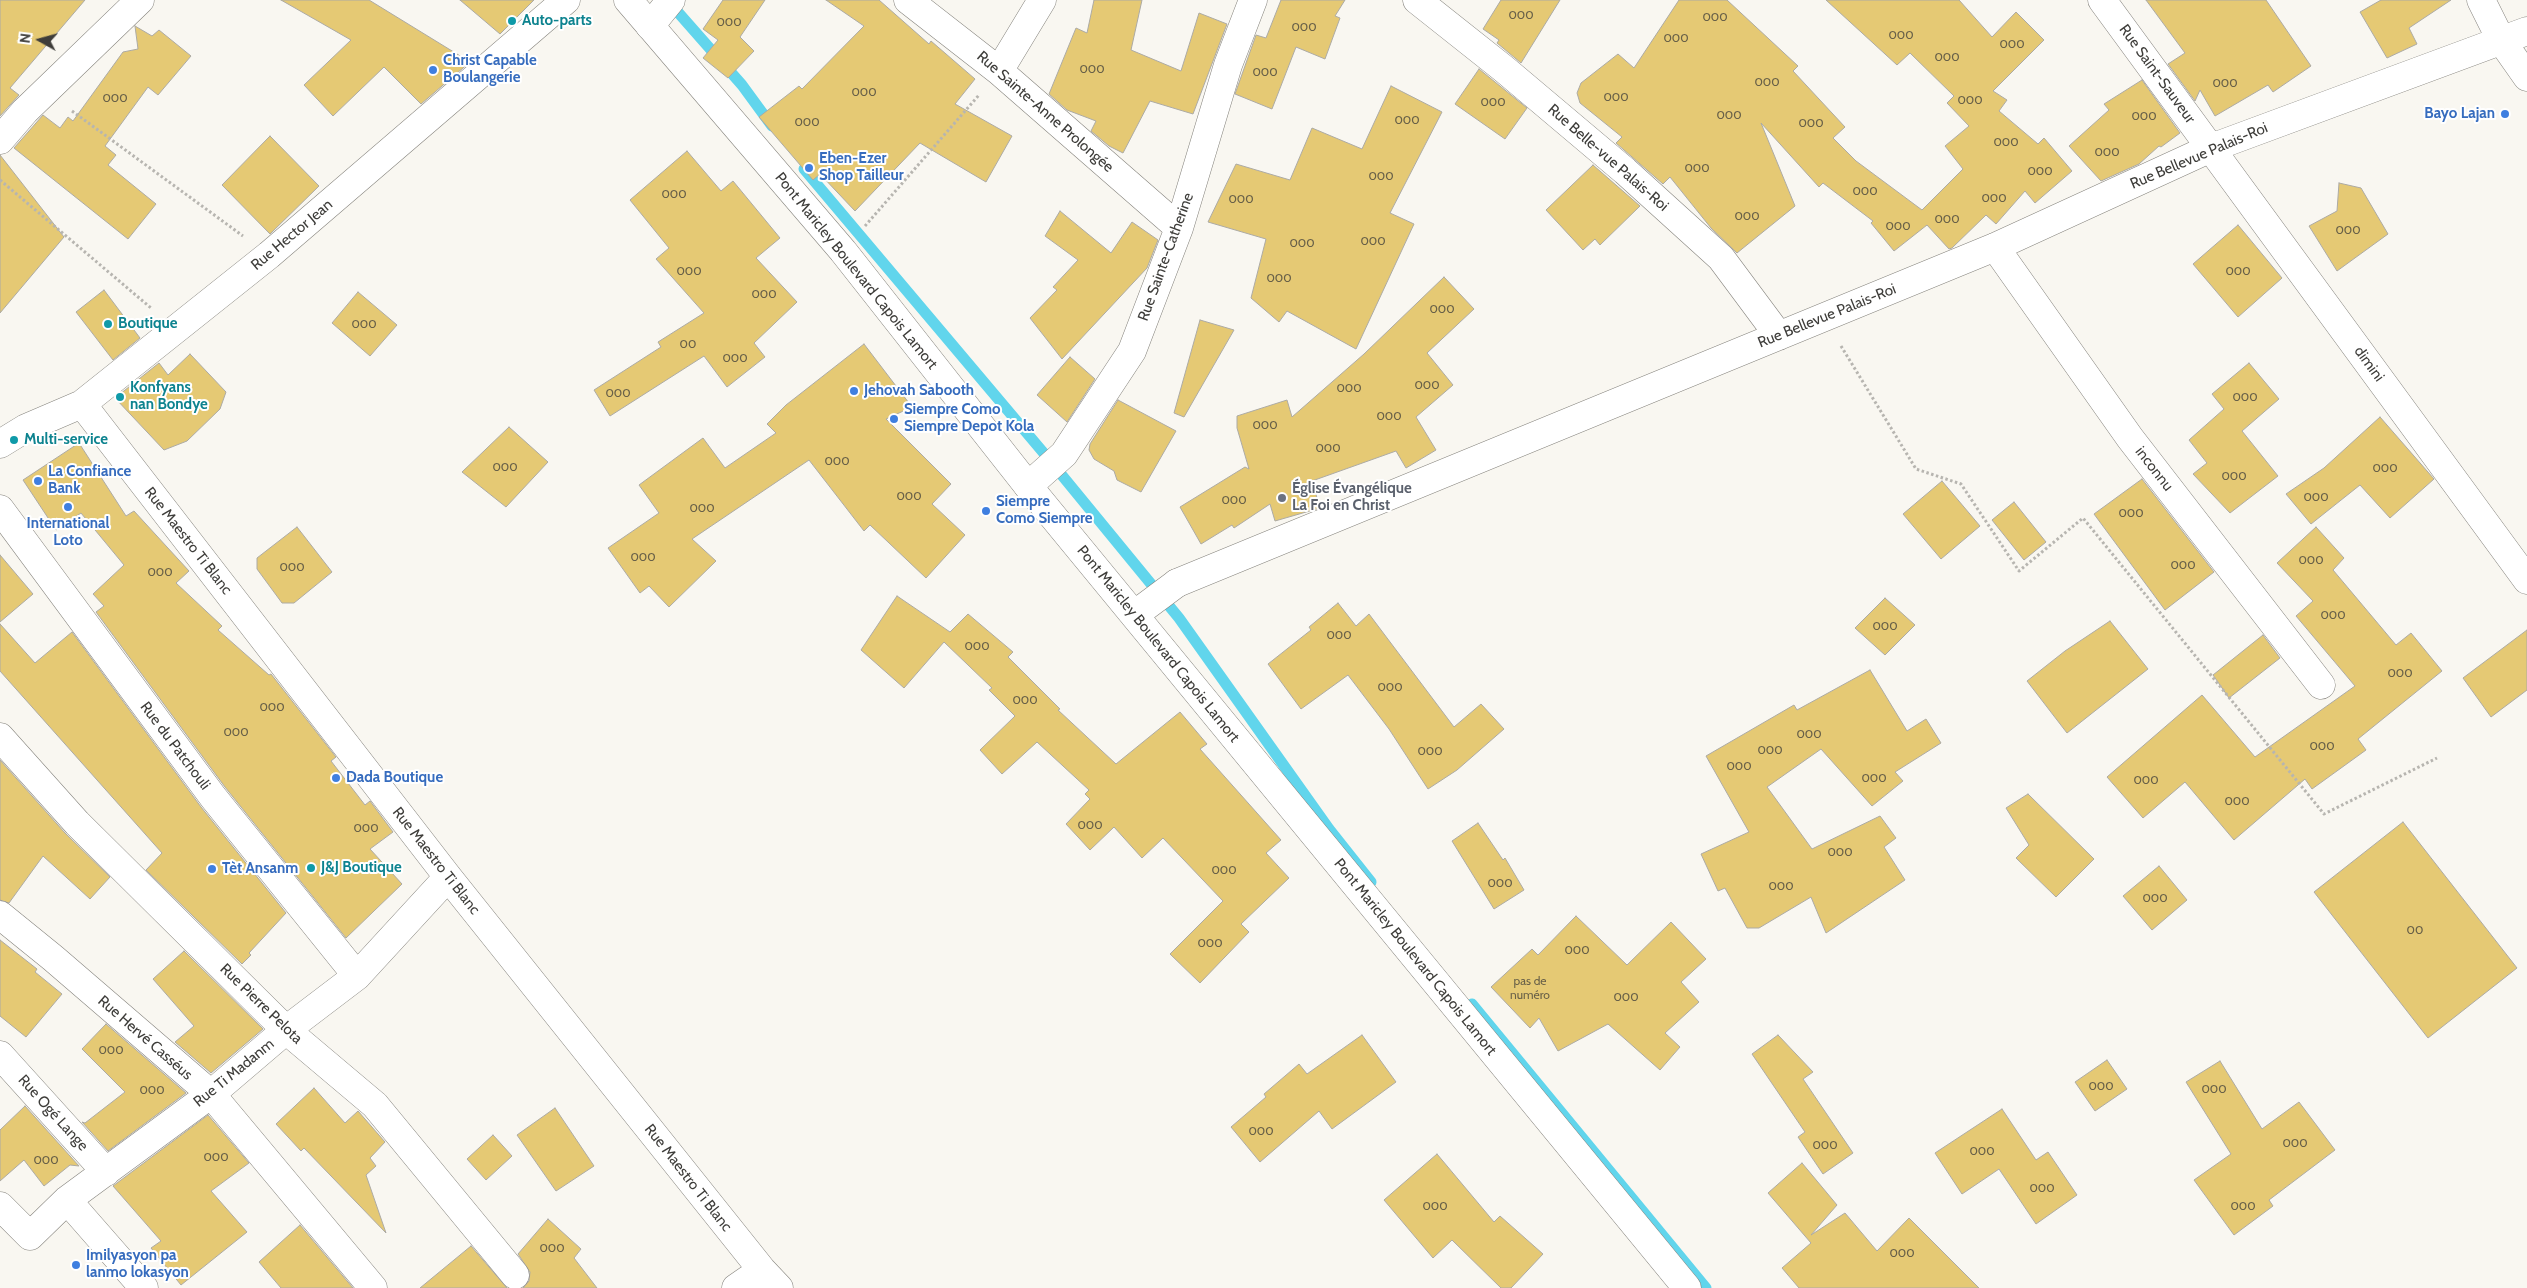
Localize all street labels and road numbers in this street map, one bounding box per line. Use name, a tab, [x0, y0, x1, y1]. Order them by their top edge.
street label: Rue Saint-Sauveur	[2115, 21, 2199, 127]
street label: Rue Sainte-Anne Prolongée	[973, 48, 1117, 176]
street label: Rue Belle-vue Palais-Roi	[1544, 101, 1672, 215]
street label: Rue Bellevue Palais-Roi	[2128, 119, 2270, 193]
street label: Pont Maricley Boulevard Capois Lamort	[771, 169, 941, 373]
street label: Rue Sainte-Catherine	[1134, 190, 1198, 324]
street label: Rue Hector Jean	[248, 196, 336, 274]
street label: Rue Bellevue Palais-Roi	[1755, 280, 1899, 352]
street label: dimini	[2350, 343, 2388, 385]
street label: inconnu	[2131, 443, 2177, 495]
street label: Rue Maestro Ti Blanc	[140, 484, 236, 598]
street label: Pont Maricley Boulevard Capois Lamort	[1073, 542, 1243, 746]
street label: Rue du Patchouli	[136, 698, 214, 794]
street label: Rue Maestro Ti Blanc	[388, 804, 484, 918]
street label: Pont Maricley Boulevard Capois Lamort	[1330, 855, 1500, 1059]
street label: Rue Pierre Pelota	[216, 960, 306, 1048]
street label: Rue Hervé Casséus	[94, 992, 196, 1084]
street label: Rue Ti Madanm	[190, 1035, 278, 1111]
street label: Rue Ogé Lange	[14, 1071, 92, 1155]
street label: Rue Maestro Ti Blanc	[640, 1121, 736, 1235]

